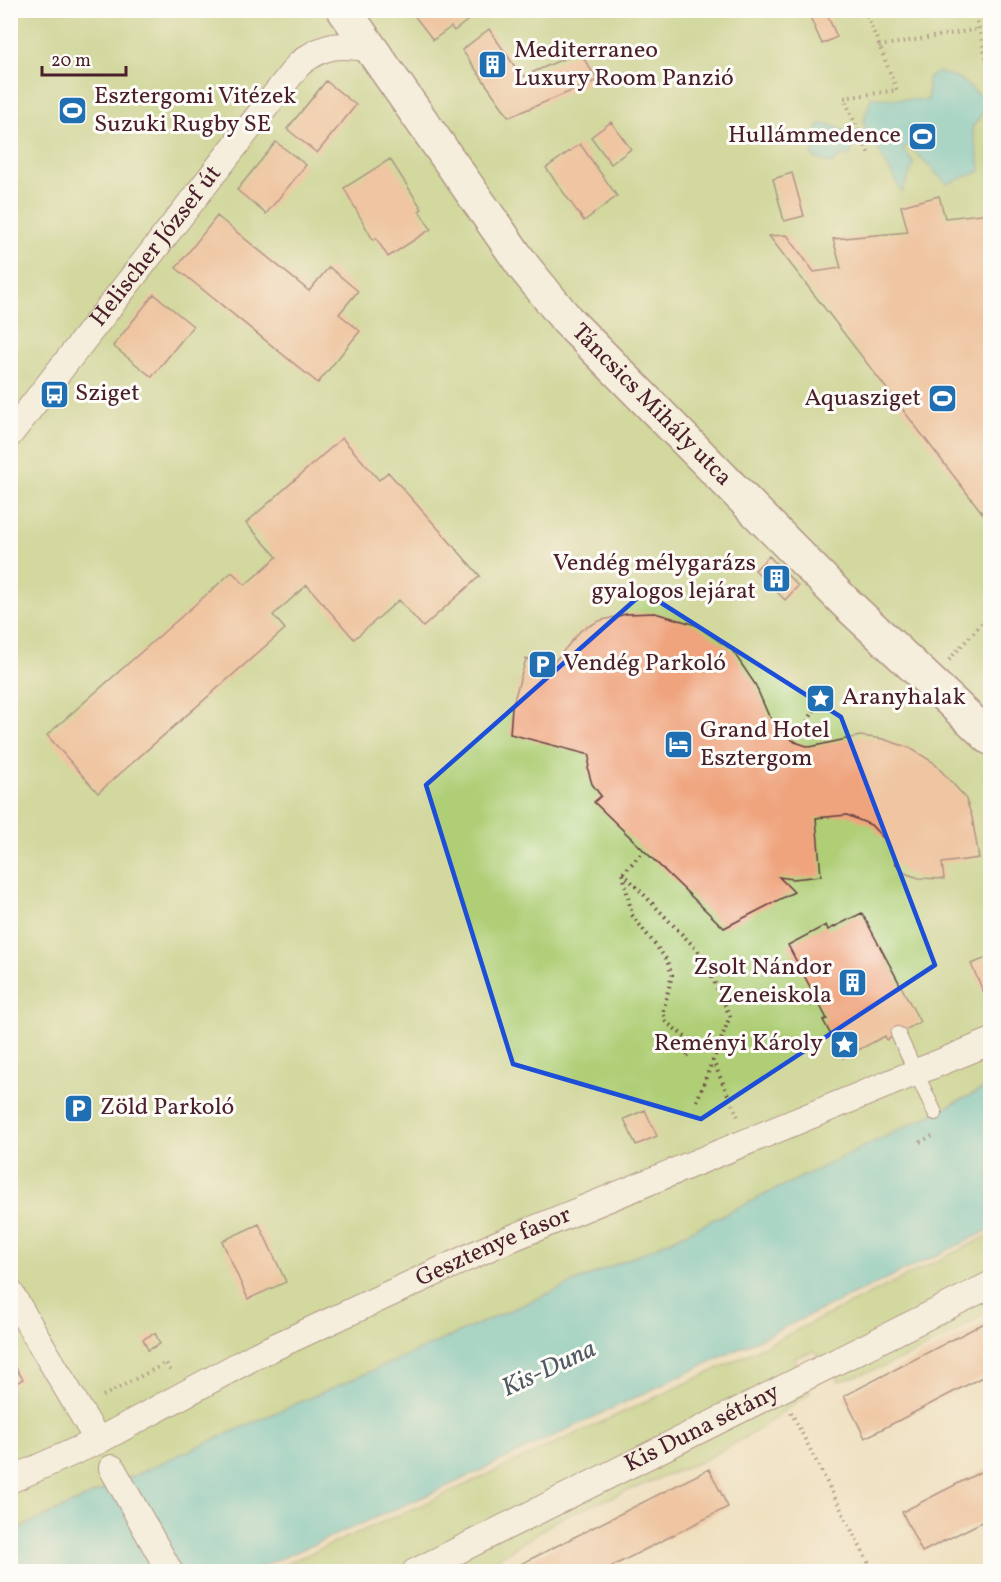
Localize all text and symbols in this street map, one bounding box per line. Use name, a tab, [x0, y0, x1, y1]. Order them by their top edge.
place label: Mediterraneo Luxury Room Panzió	[514, 34, 734, 96]
scale bar	[42, 39, 126, 77]
text: 20 m	[51, 49, 91, 74]
building icon: Mediterraneo Luxury Room Panzió	[477, 49, 509, 81]
place label: Esztergomi Vitézek Suzuki Rugby SE	[94, 80, 296, 142]
sports icon: Esztergomi Vitézek Suzuki Rugby SE	[57, 95, 89, 127]
place label: Hullámmedence	[728, 119, 901, 153]
sports icon: Hullámmedence	[906, 120, 938, 152]
street label: Helischer József út	[83, 158, 230, 334]
street label: Táncsics Mihály utca	[563, 316, 739, 494]
place label: Sziget	[75, 377, 140, 411]
bus stop icon: Sziget	[38, 378, 70, 410]
place label: Aquasziget	[804, 382, 921, 416]
sports icon: Aquasziget	[926, 383, 958, 415]
place label: Vendég mélygarázs gyalogos lejárat	[553, 547, 756, 609]
building icon: Vendég mélygarázs gyalogos lejárat	[761, 562, 793, 594]
place label: Vendég Parkoló	[563, 647, 726, 681]
parking icon: Vendég Parkoló	[526, 648, 558, 680]
place label: Aranyhalak	[842, 681, 966, 715]
place icon: Aranyhalak	[805, 682, 837, 714]
place label: Grand Hotel Esztergom	[700, 714, 830, 776]
hotel icon: Grand Hotel Esztergom	[663, 729, 695, 761]
place label: Zsolt Nándor Zeneiskola	[693, 951, 832, 1013]
building icon: Zsolt Nándor Zeneiskola	[837, 966, 869, 998]
place label: Reményi Károly	[654, 1027, 823, 1061]
place icon: Reményi Károly	[828, 1028, 860, 1060]
place label: Zöld Parkoló	[100, 1091, 234, 1125]
parking icon: Zöld Parkoló	[63, 1092, 95, 1124]
street label: Gesztenye fasor	[410, 1199, 576, 1296]
water label: Kis-Duna	[496, 1331, 602, 1407]
street label: Kis Duna sétány	[619, 1376, 786, 1482]

